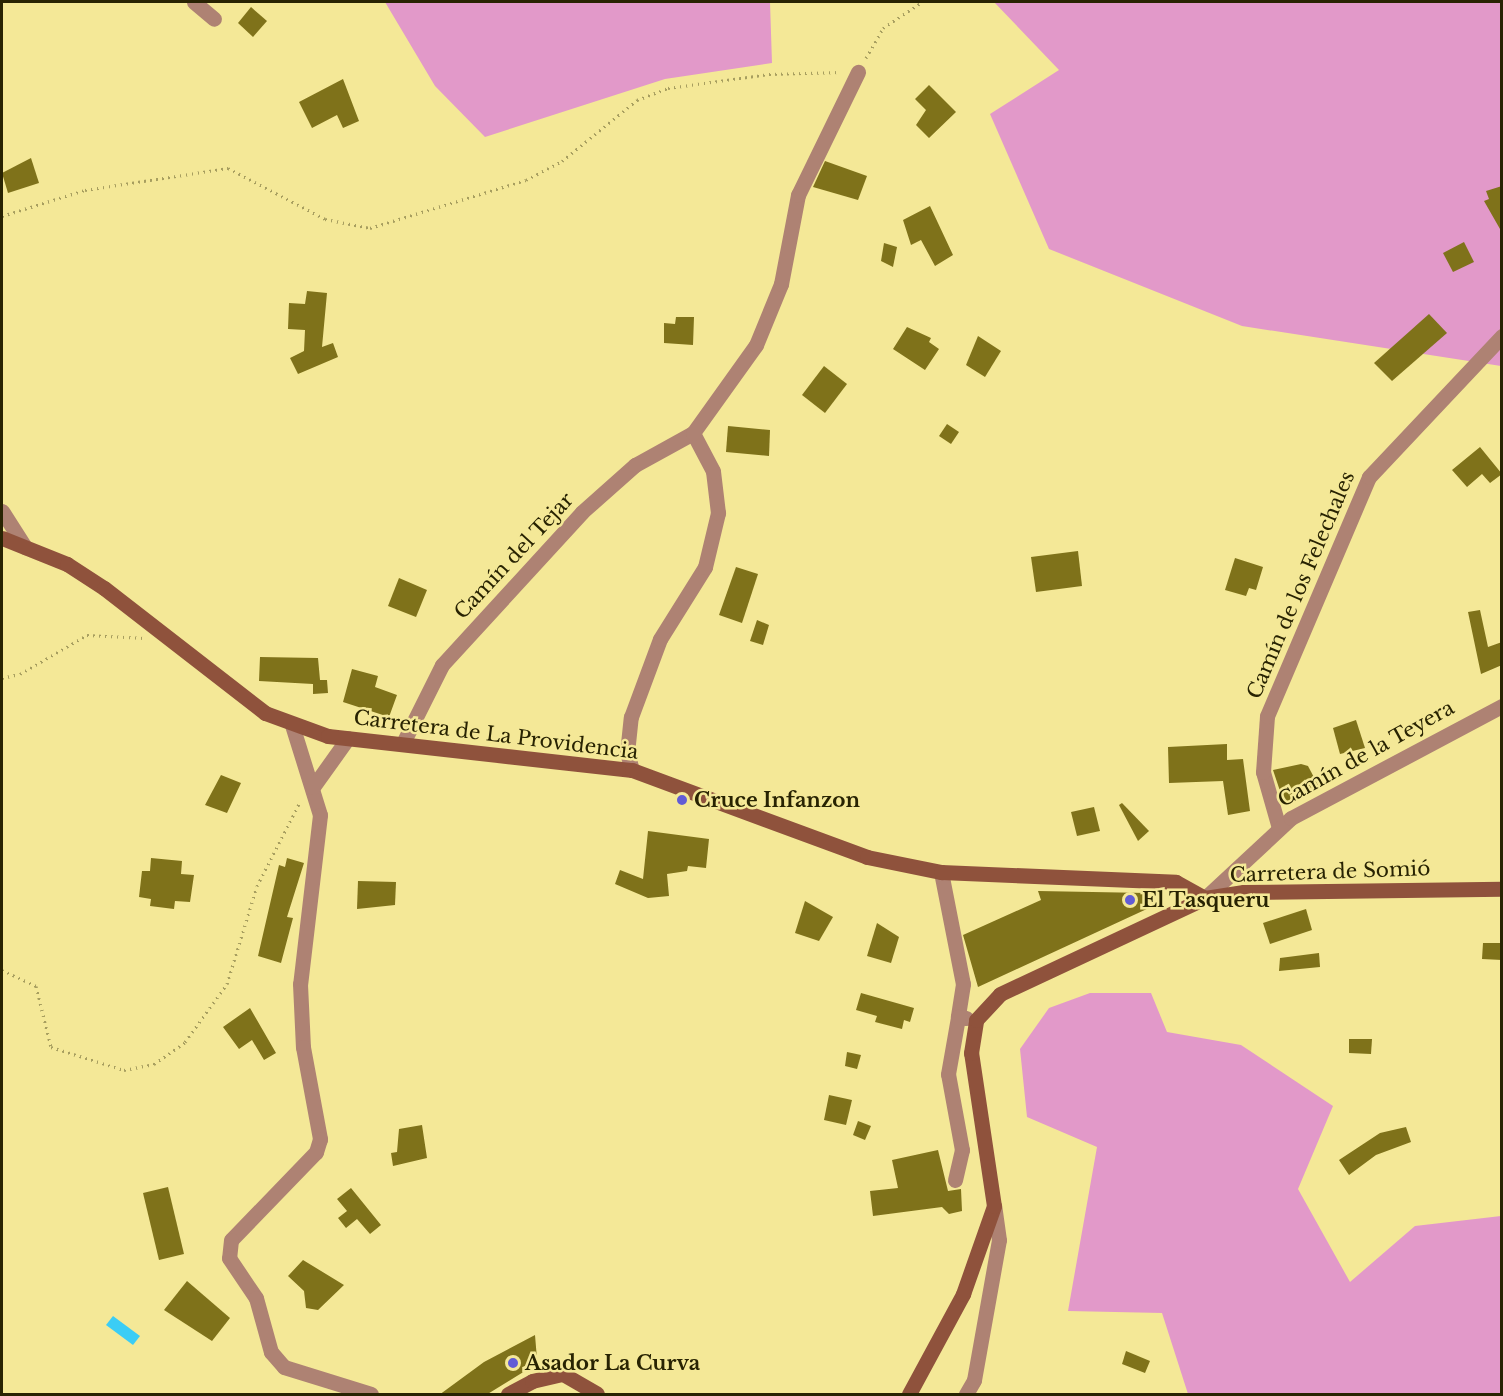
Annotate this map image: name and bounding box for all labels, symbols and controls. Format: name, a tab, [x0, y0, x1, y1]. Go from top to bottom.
street label: Camín de los Felechales	[1242, 468, 1360, 702]
street label: Camín del Tejar	[449, 488, 579, 624]
street label: Camín de la Teyera	[1273, 695, 1459, 813]
street label: Carretera de La Providencia	[352, 706, 640, 764]
place label: Cruce Infanzon	[694, 788, 860, 812]
marker: Cruce Infanzon	[675, 793, 689, 807]
street label: Carretera de Somió	[1229, 857, 1431, 887]
place label: El Tasqueru	[1142, 888, 1270, 912]
marker: El Tasqueru	[1123, 893, 1137, 907]
place label: Asador La Curva	[525, 1351, 701, 1375]
marker: Asador La Curva	[506, 1356, 520, 1370]

